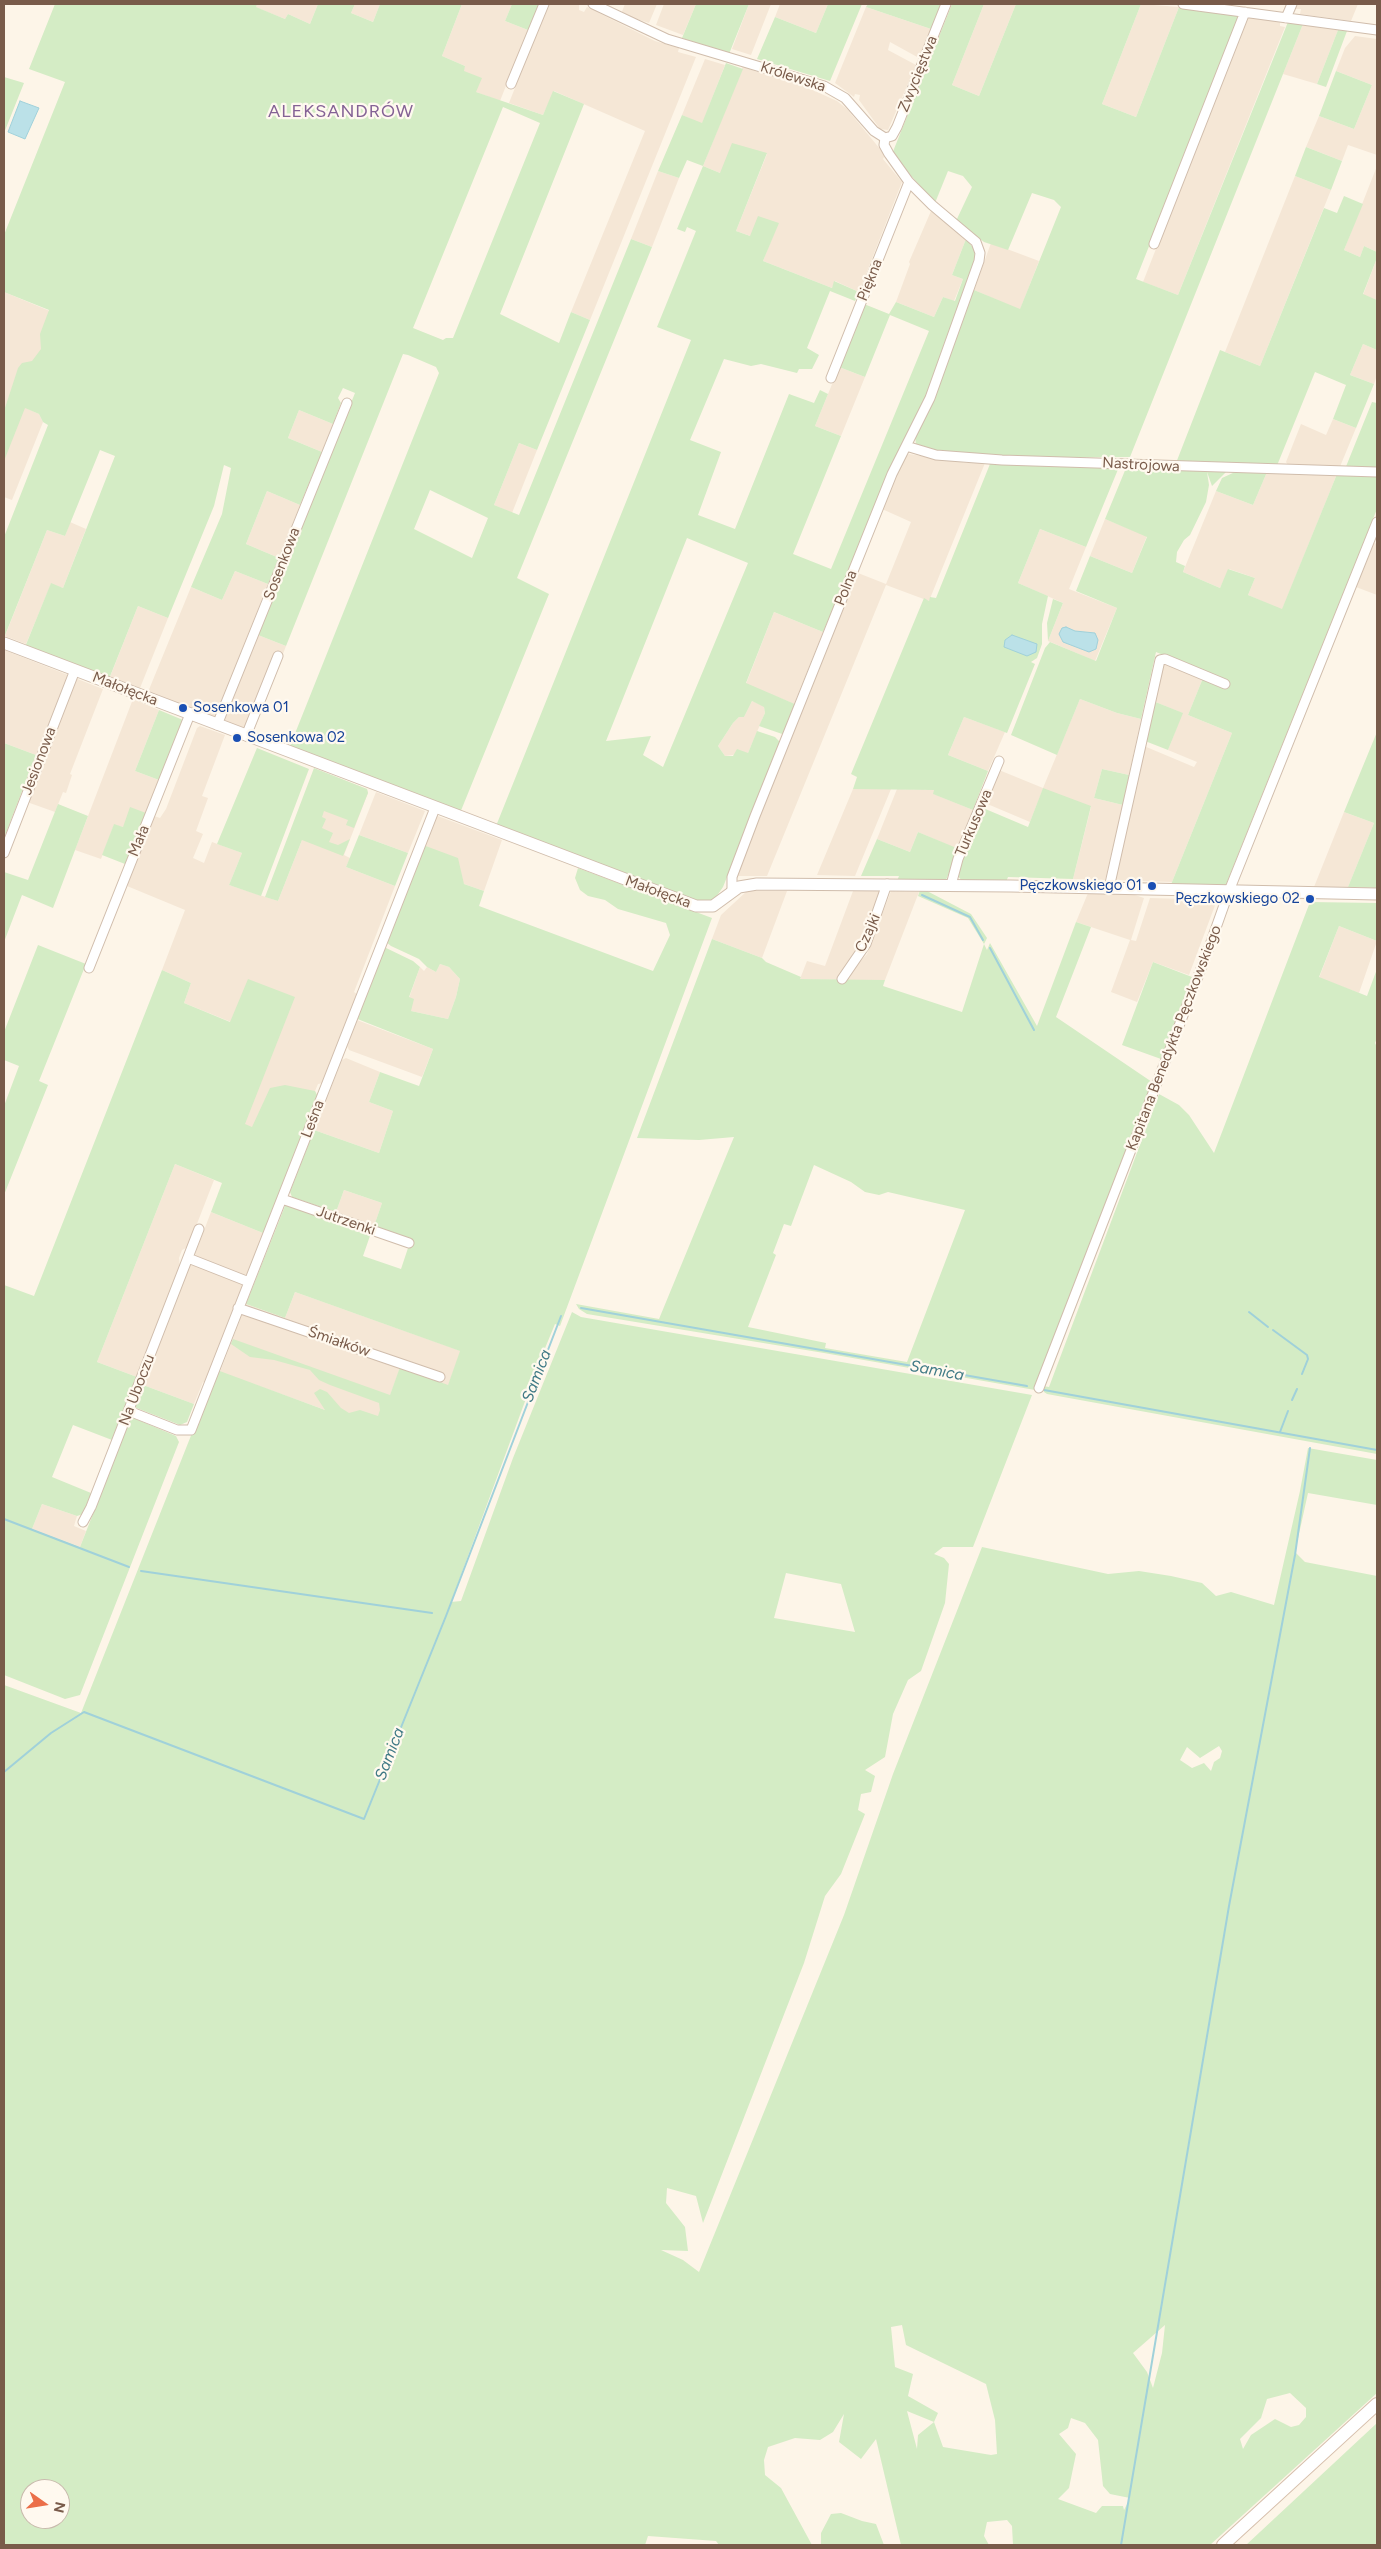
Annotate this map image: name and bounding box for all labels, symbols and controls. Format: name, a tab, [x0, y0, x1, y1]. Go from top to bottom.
street label: Zwycięstwa	[895, 33, 941, 115]
street label: Królewska	[758, 58, 828, 96]
district label: ALEKSANDRÓW	[267, 101, 415, 123]
street label: Piękna	[853, 256, 887, 304]
street label: Nastrojowa	[1102, 454, 1180, 476]
street label: Sosenkowa	[260, 525, 304, 603]
street label: Polna	[831, 568, 861, 608]
street label: Małołęcka	[90, 668, 160, 710]
place label: Sosenkowa 01	[193, 699, 289, 717]
marker: Sosenkowa 01	[177, 702, 189, 714]
street label: Jesionowa	[18, 725, 60, 797]
place label: Sosenkowa 02	[247, 729, 345, 747]
marker: Sosenkowa 02	[231, 732, 243, 744]
street label: Turkusowa	[952, 787, 996, 859]
street label: Mała	[125, 823, 153, 859]
street label: Małołęcka	[623, 872, 693, 912]
place label: Pęczkowskiego 01	[1019, 877, 1142, 895]
marker: Pęczkowskiego 01	[1146, 880, 1158, 892]
place label: Pęczkowskiego 02	[1175, 890, 1300, 908]
marker: Pęczkowskiego 02	[1304, 893, 1316, 905]
street label: Czajki	[852, 911, 884, 955]
street label: Kapitana Benedykta Pęczkowskiego	[1123, 923, 1225, 1153]
street label: Leśna	[298, 1098, 328, 1140]
street label: Jutrzenki	[314, 1202, 378, 1240]
street label: Śmiałków	[305, 1323, 373, 1361]
water label: Samica	[518, 1347, 556, 1405]
street label: Na Uboczu	[115, 1352, 159, 1428]
water label: Samica	[908, 1357, 966, 1385]
water label: Samica	[371, 1725, 409, 1783]
north arrow	[20, 2479, 70, 2529]
text: N	[50, 2500, 69, 2514]

